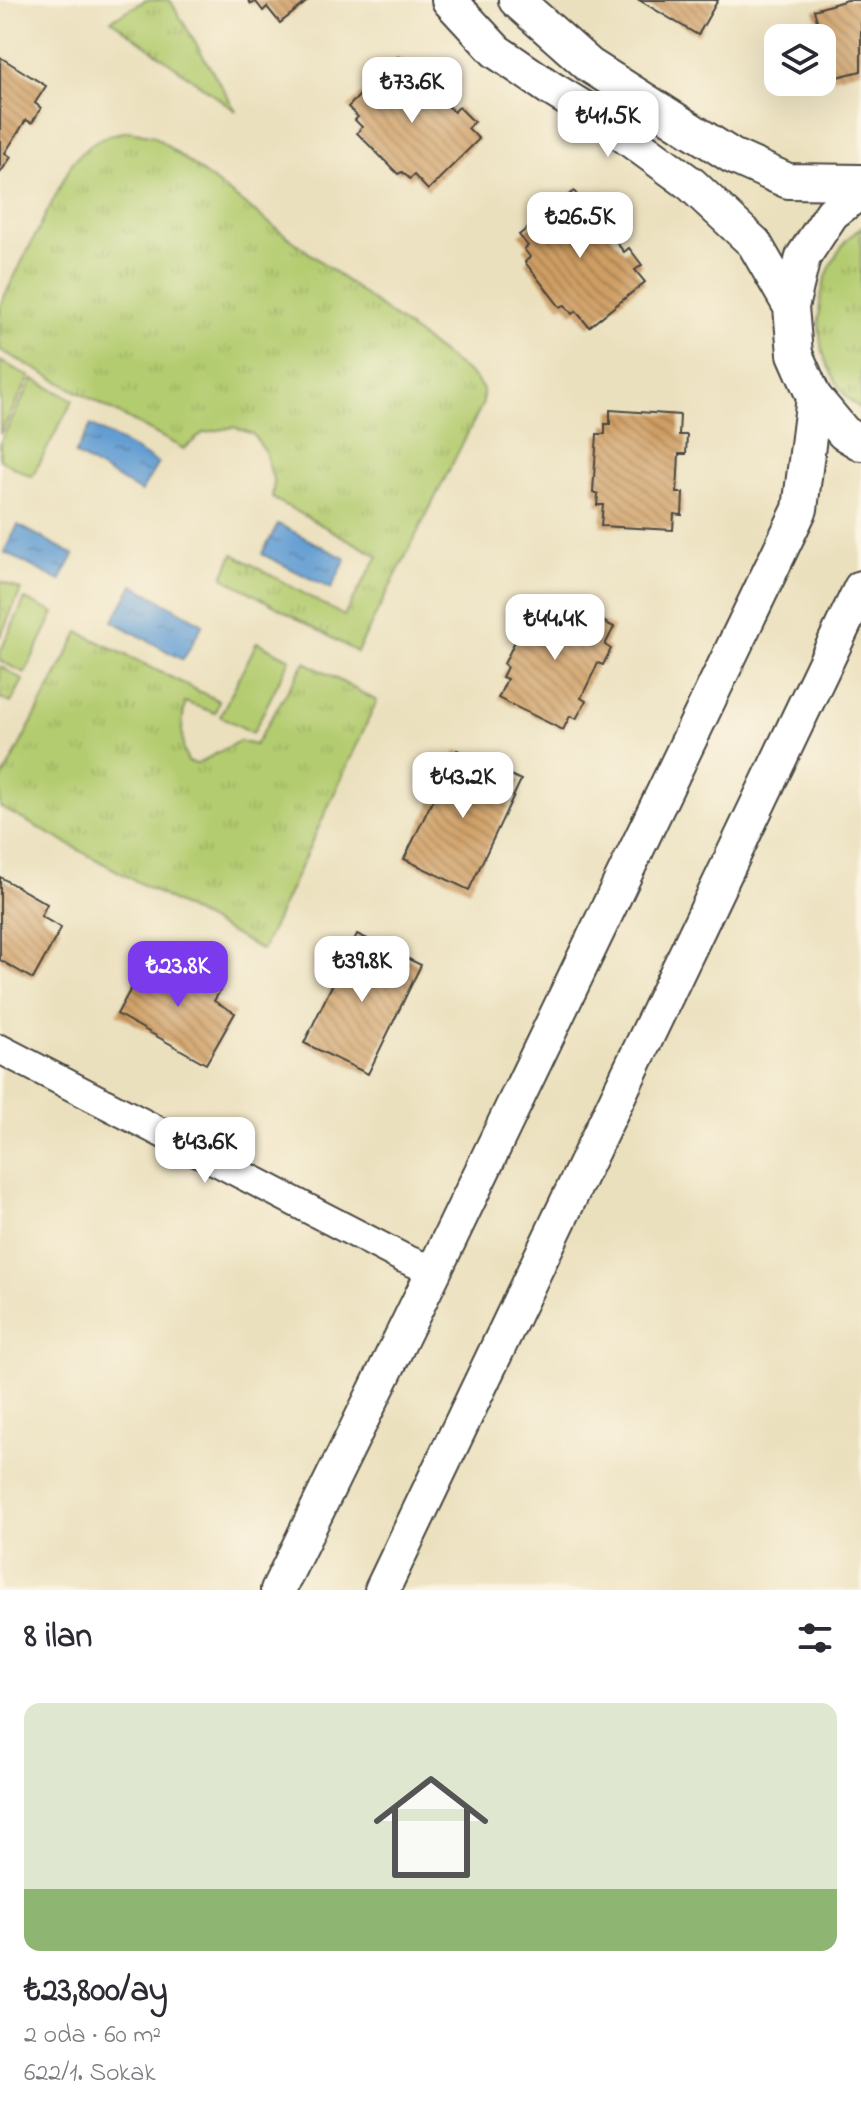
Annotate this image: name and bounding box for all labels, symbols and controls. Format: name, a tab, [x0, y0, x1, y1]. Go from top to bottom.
map controls	[764, 24, 836, 96]
button: layers	[764, 24, 836, 96]
pin: ₺73.6K	[347, 57, 477, 125]
text: ₺73.6K	[380, 64, 444, 102]
pin: ₺41.5K	[543, 91, 673, 159]
text: ₺41.5K	[576, 98, 640, 136]
pin: ₺26.5K	[515, 192, 645, 260]
text: ₺26.5K	[545, 199, 615, 237]
pin: ₺44.4K	[490, 594, 620, 662]
text: ₺44.4K	[524, 601, 587, 639]
pin: ₺43.2K	[398, 752, 528, 820]
text: ₺43.2K	[430, 759, 496, 797]
pin: ₺39.8K	[297, 936, 427, 1004]
pin: ₺23.8K	[113, 941, 243, 1009]
text: ₺39.8K	[332, 943, 392, 981]
text: ₺23.8K	[146, 948, 210, 986]
pin: ₺43.6K	[140, 1117, 270, 1185]
text: ₺43.6K	[173, 1124, 237, 1162]
text: 8 ilan	[24, 1613, 92, 1663]
icon: filters	[793, 1616, 837, 1660]
icon: home	[359, 1755, 503, 1899]
text: ₺23,800/ay	[24, 1967, 168, 2017]
text: 2 oda · 60 m²	[24, 2017, 161, 2055]
text: 622/1. Sokak	[24, 2055, 156, 2093]

